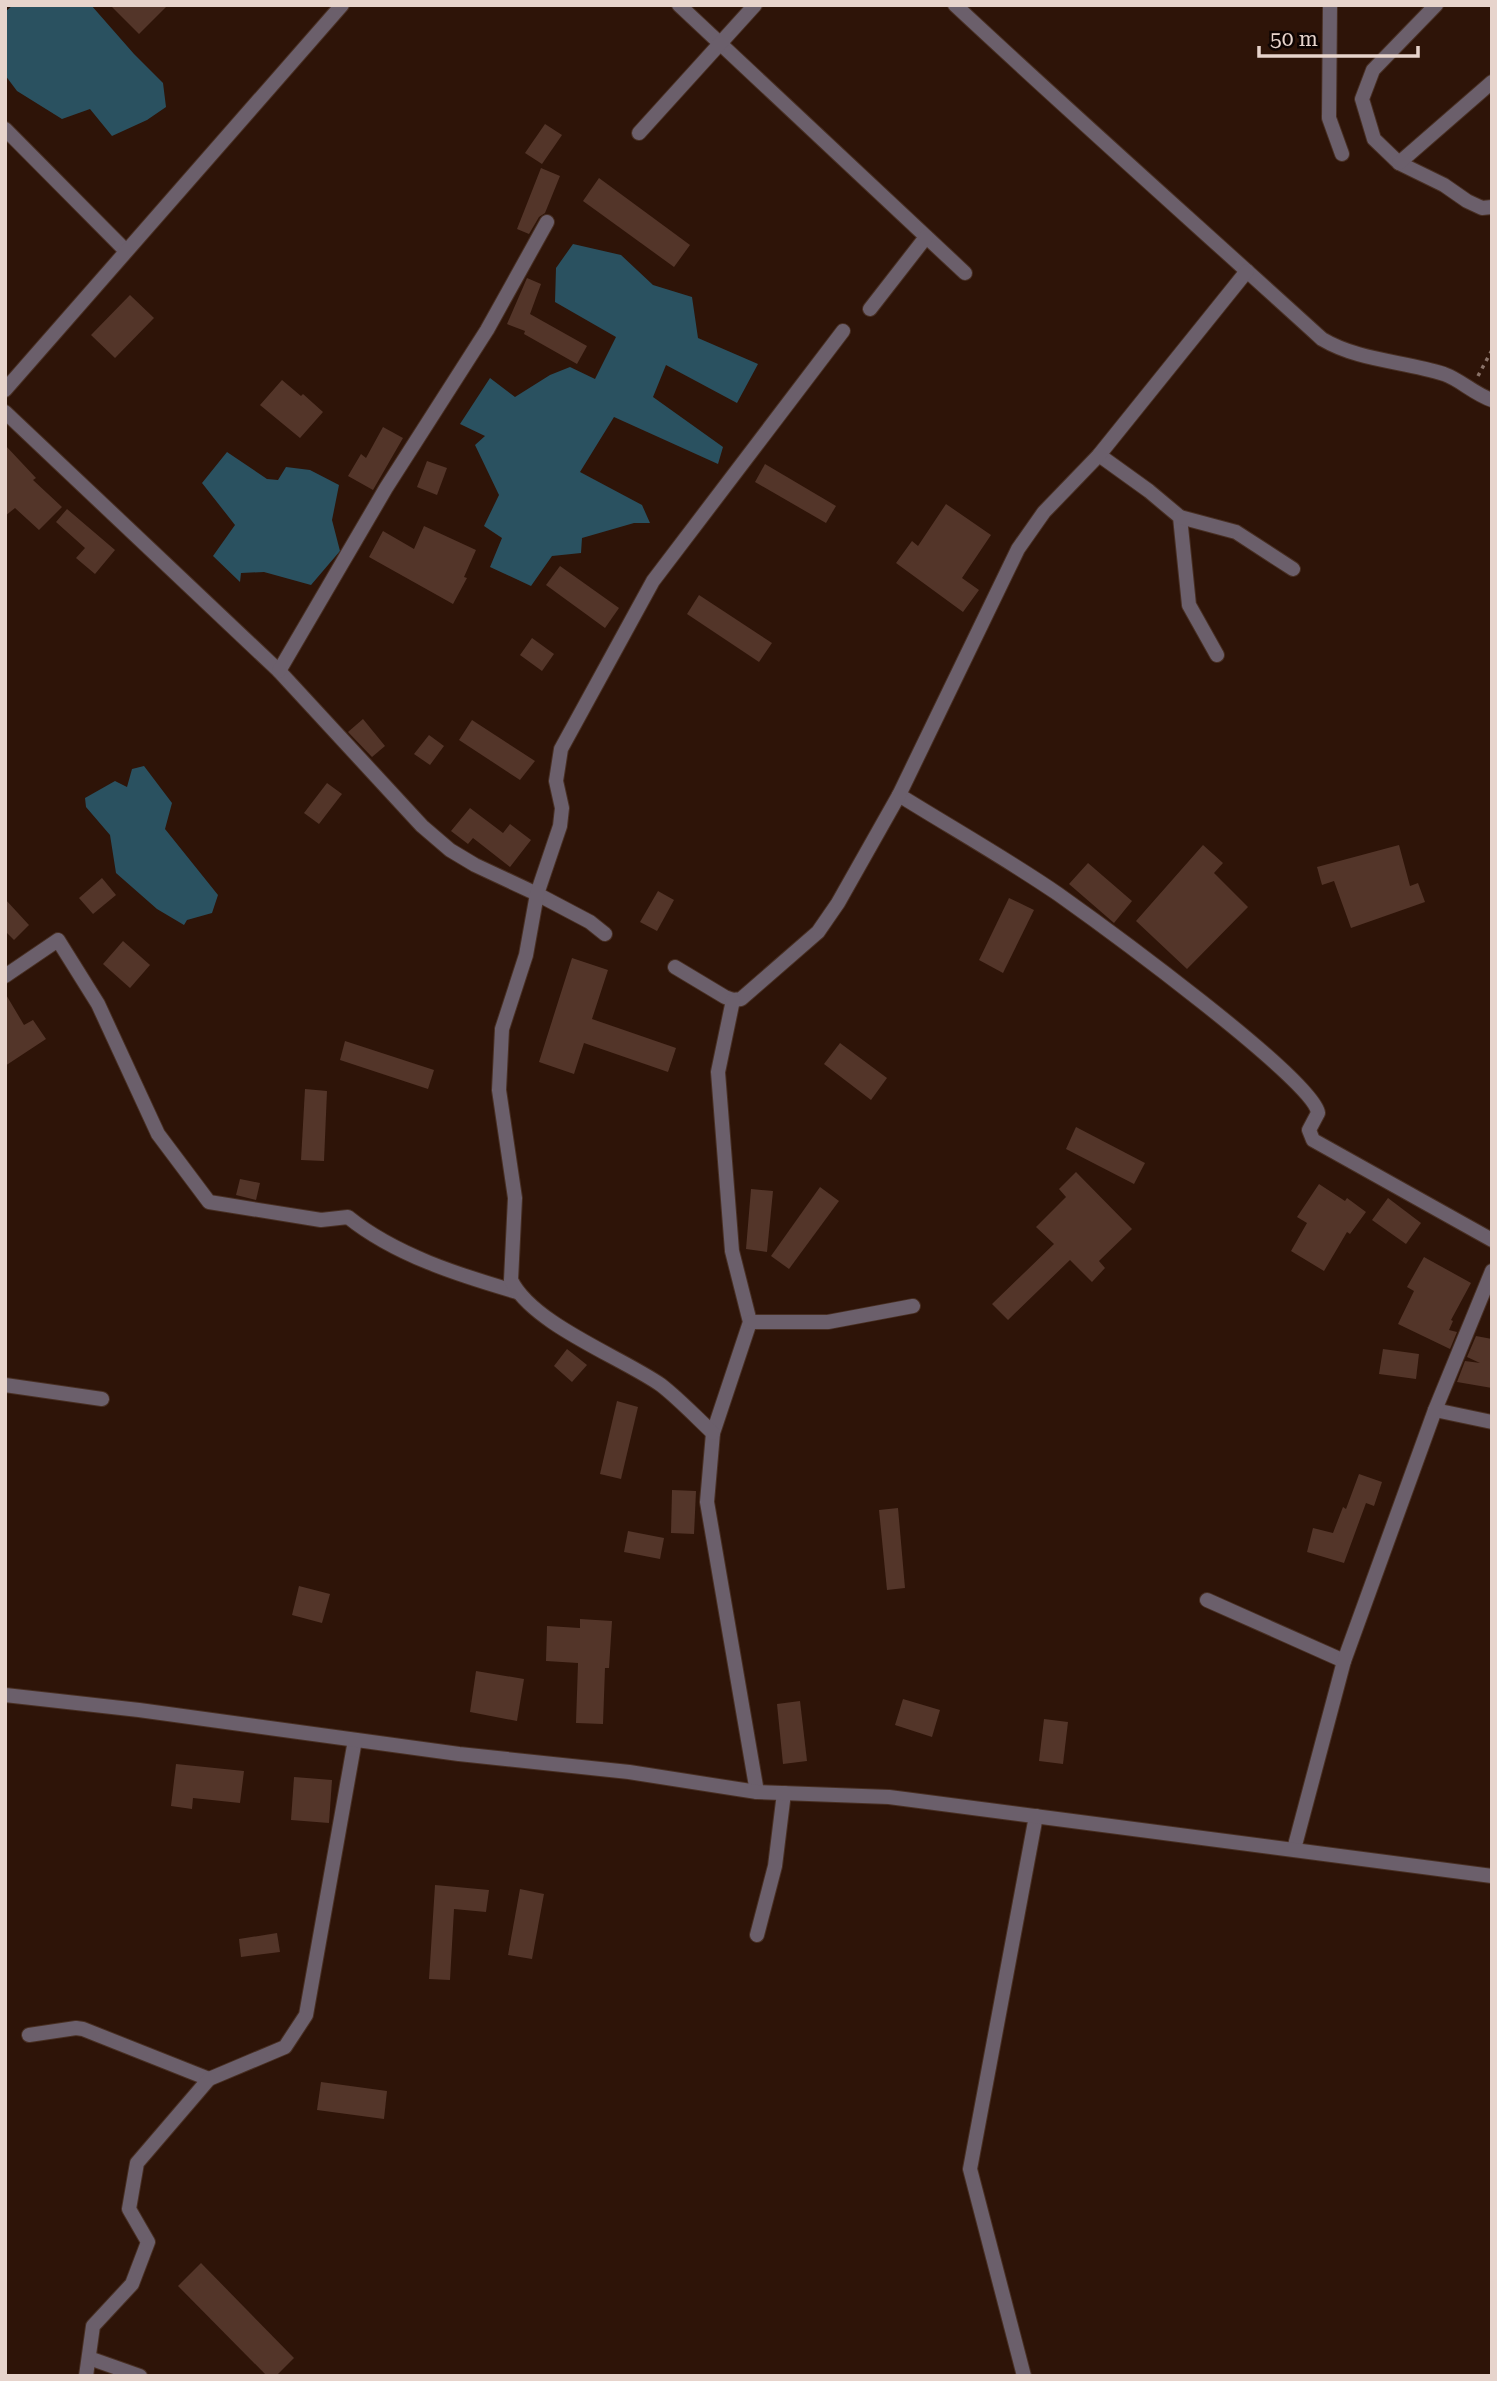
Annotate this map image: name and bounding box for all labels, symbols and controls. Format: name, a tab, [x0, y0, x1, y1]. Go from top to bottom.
scale bar	[1259, 14, 1418, 58]
text: 50 m	[1270, 27, 1318, 51]

